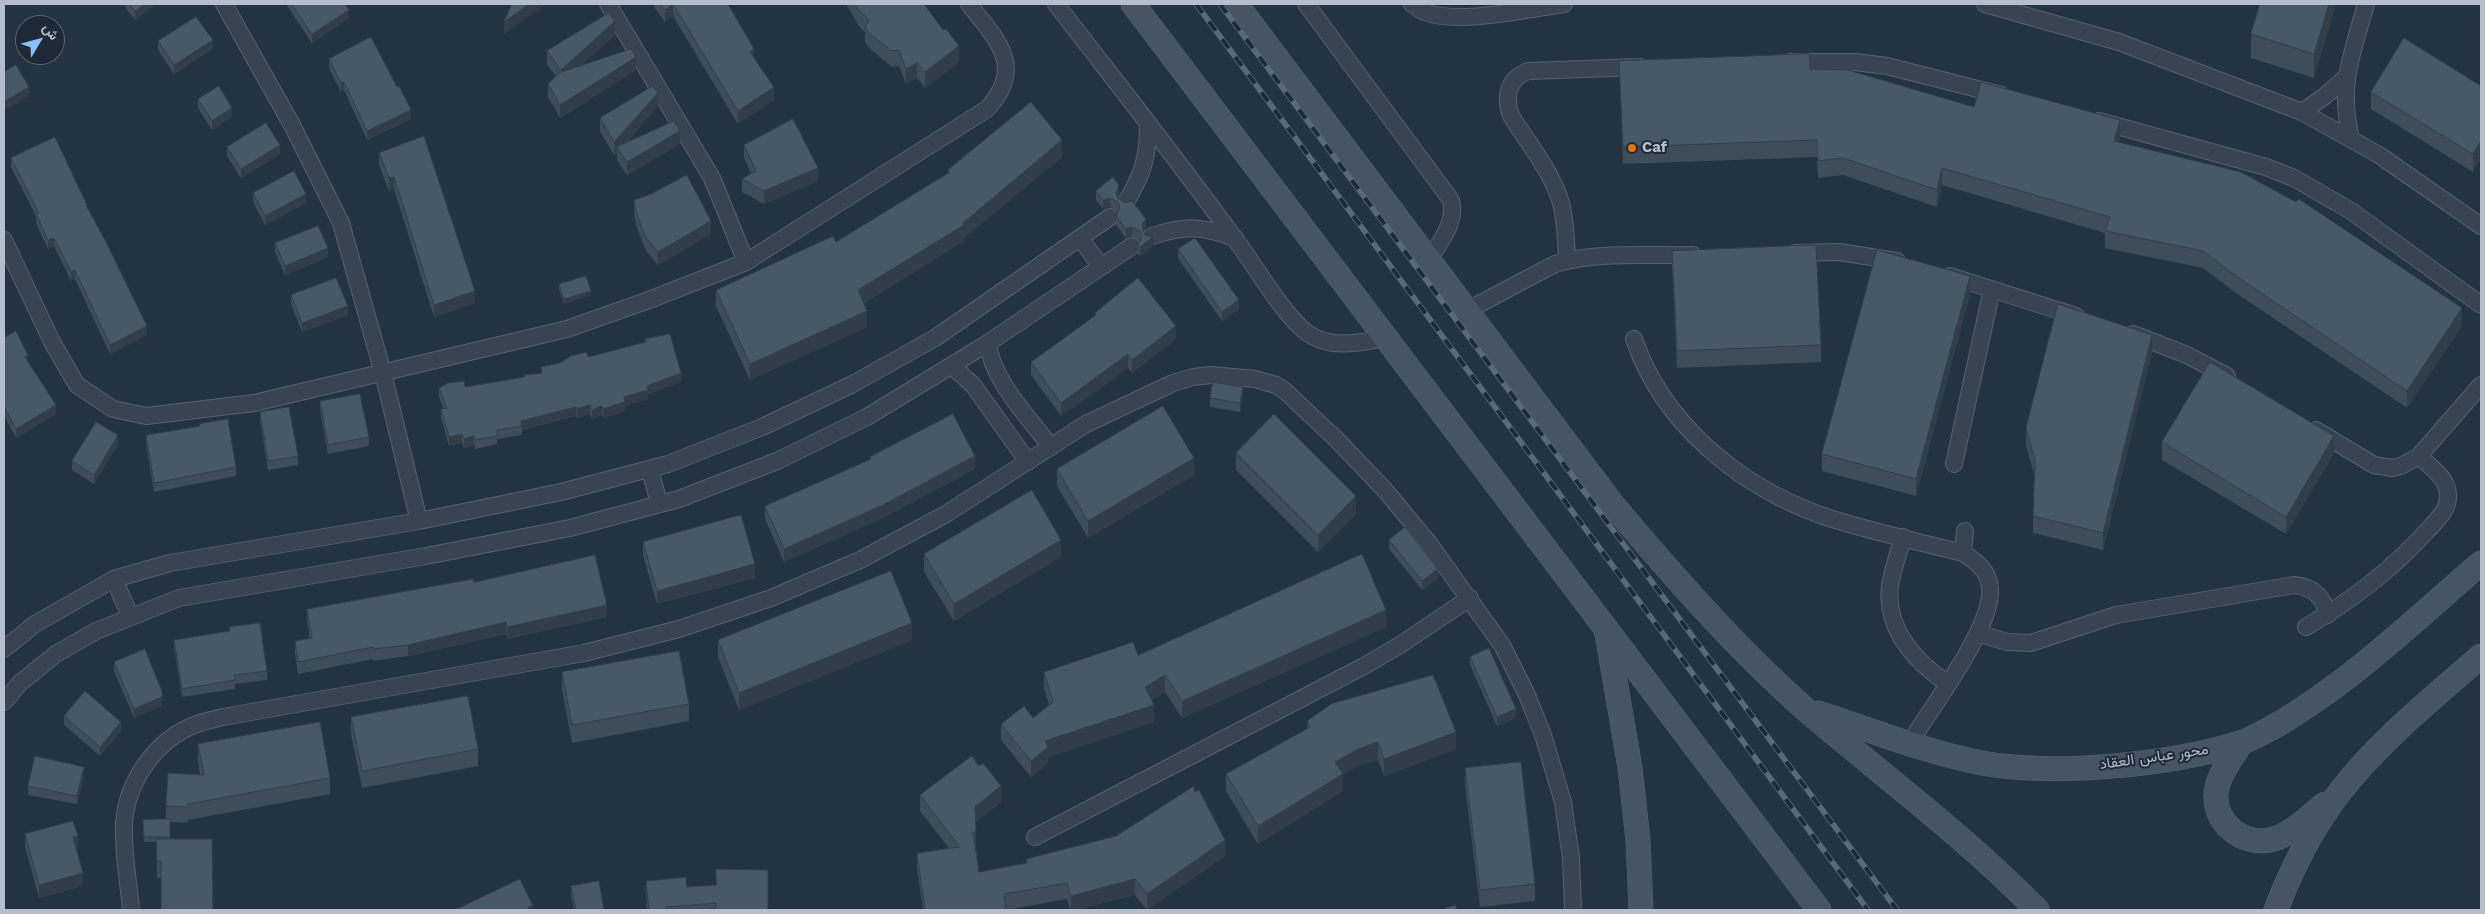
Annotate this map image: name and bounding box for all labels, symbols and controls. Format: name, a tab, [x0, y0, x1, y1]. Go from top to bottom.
north arrow	[15, 15, 65, 65]
text: ش	[40, 20, 63, 43]
place label: Caf	[1642, 139, 1667, 157]
marker: Caf	[1626, 142, 1638, 154]
street label: محور عباس العقاد	[2098, 740, 2210, 774]

